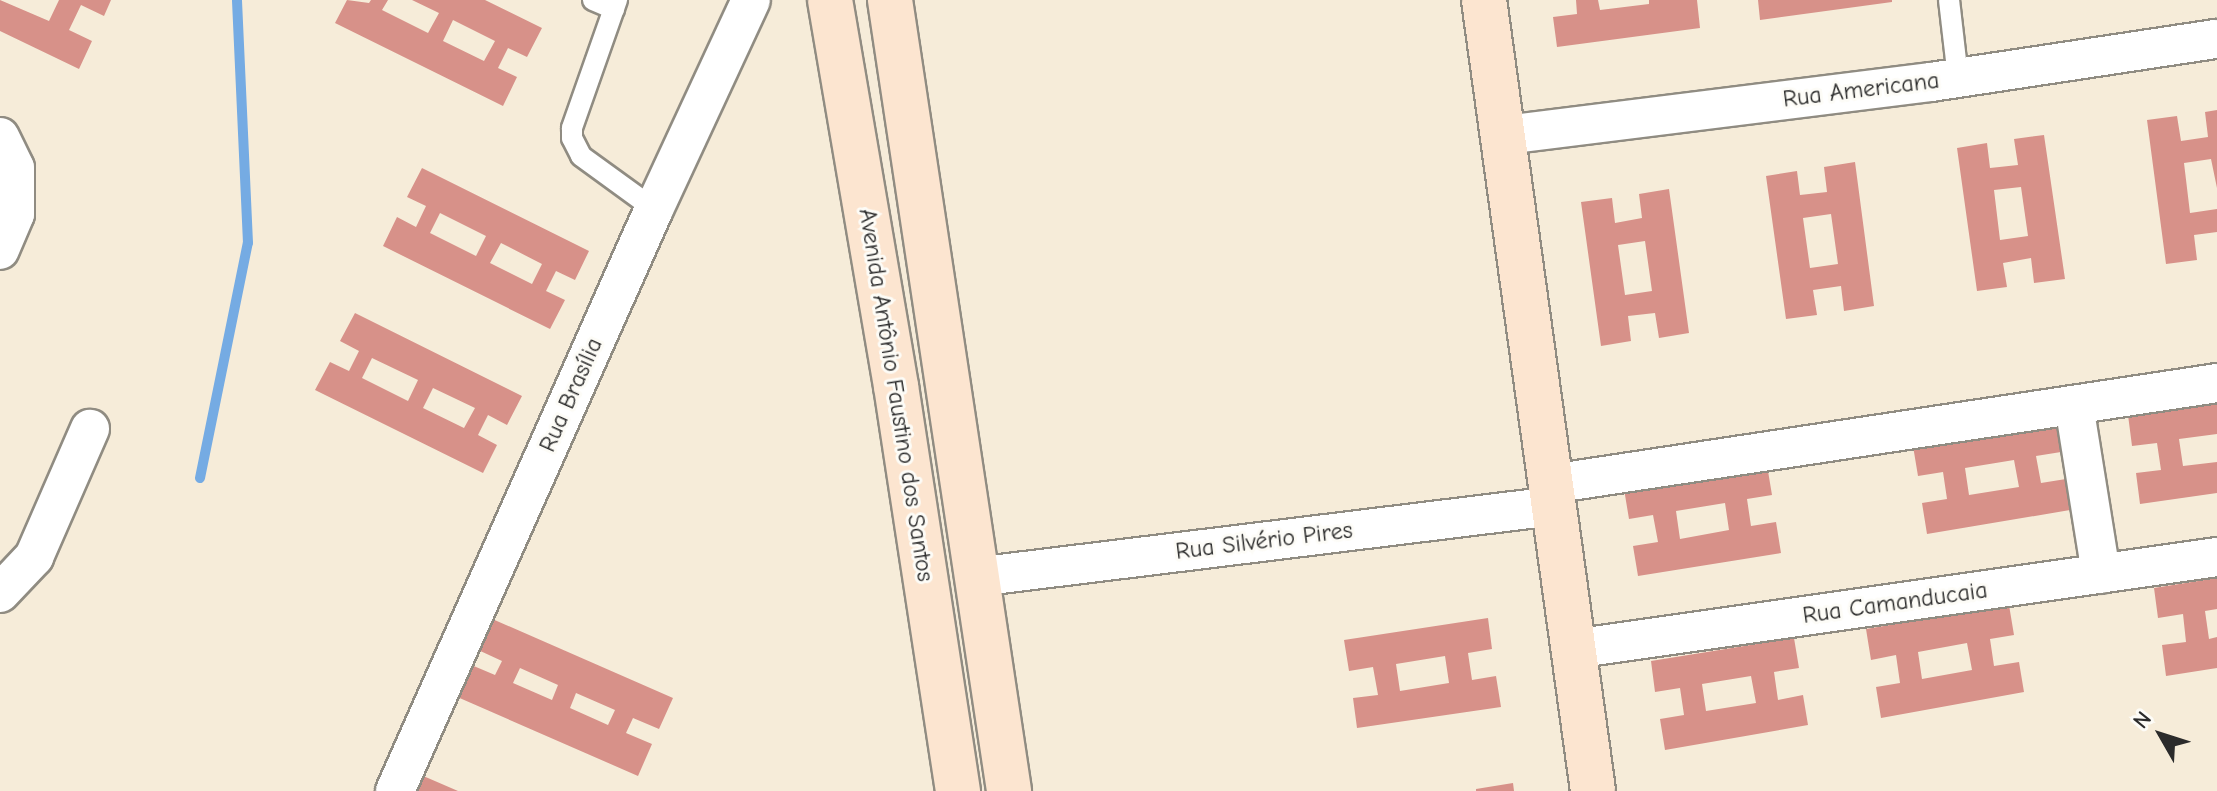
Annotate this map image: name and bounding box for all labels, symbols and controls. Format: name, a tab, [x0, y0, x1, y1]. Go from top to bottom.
street label: Rua Americana	[1781, 66, 1941, 114]
street label: Avenida Antônio Faustino dos Santos	[852, 207, 940, 583]
street label: Rua Brasília	[533, 333, 609, 457]
street label: Rua Silvério Pires	[1174, 516, 1354, 566]
street label: Rua Camanducaia	[1801, 576, 1989, 630]
north arrow	[2121, 695, 2201, 775]
text: N	[2128, 706, 2157, 734]

